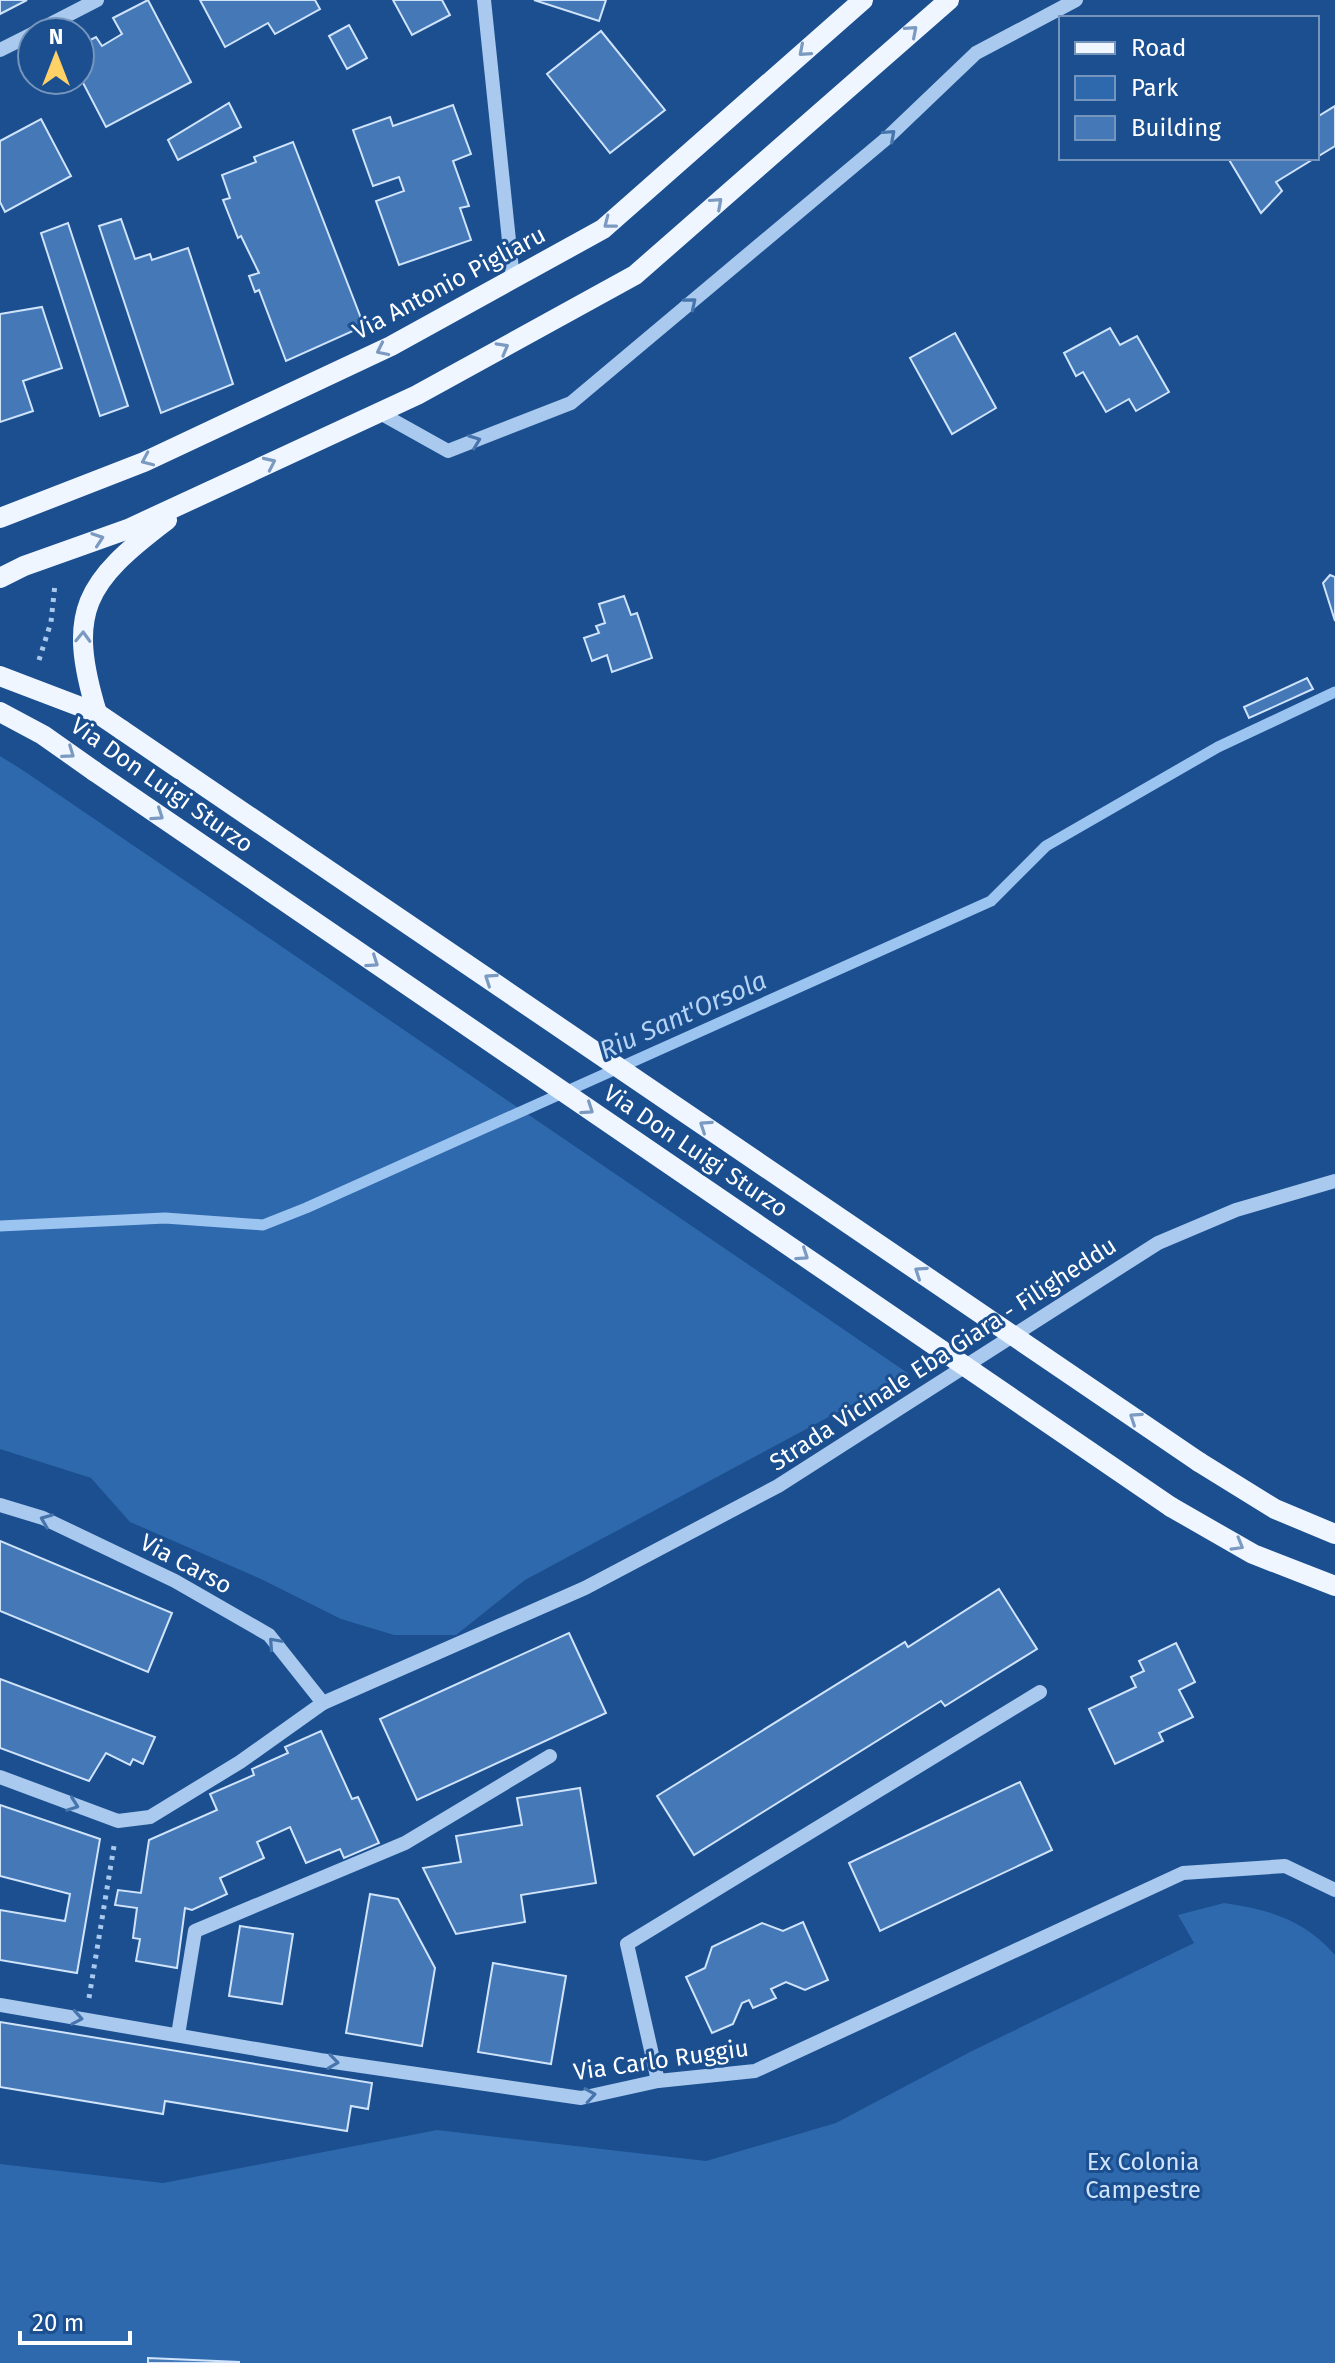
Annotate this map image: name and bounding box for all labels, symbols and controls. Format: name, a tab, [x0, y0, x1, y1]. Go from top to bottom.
north arrow	[16, 16, 96, 96]
legend	[1059, 16, 1319, 160]
text: N	[49, 23, 63, 50]
one-way arrow	[903, 27, 918, 41]
text: Road	[1131, 34, 1186, 62]
one-way arrow	[799, 41, 813, 56]
text: Park	[1131, 74, 1179, 102]
text: Building	[1131, 114, 1221, 142]
one-way arrow	[880, 130, 895, 144]
one-way arrow	[708, 199, 723, 213]
one-way arrow	[604, 213, 618, 228]
street label: Via Antonio Pigliaru	[348, 220, 550, 346]
one-way arrow	[682, 298, 696, 313]
one-way arrow	[376, 340, 391, 356]
one-way arrow	[494, 342, 509, 358]
one-way arrow	[467, 434, 481, 450]
one-way arrow	[141, 451, 155, 467]
one-way arrow	[262, 457, 276, 473]
one-way arrow	[91, 533, 105, 549]
one-way arrow	[75, 630, 92, 643]
street label: Via Don Luigi Sturzo	[65, 711, 259, 859]
one-way arrow	[60, 743, 74, 758]
one-way arrow	[150, 805, 164, 820]
one-way arrow	[365, 952, 379, 967]
water label: Riu Sant'Orsola	[595, 965, 771, 1066]
one-way arrow	[484, 974, 498, 989]
street label: Via Don Luigi Sturzo	[598, 1079, 794, 1223]
one-way arrow	[579, 1099, 593, 1114]
one-way arrow	[699, 1120, 713, 1135]
street label: Strada Vicinale Eba Giara - Filigheddu	[764, 1231, 1122, 1477]
one-way arrow	[794, 1245, 808, 1260]
one-way arrow	[914, 1267, 928, 1282]
one-way arrow	[1129, 1413, 1143, 1428]
one-way arrow	[40, 1513, 54, 1530]
street label: Via Carso	[135, 1528, 237, 1600]
one-way arrow	[1230, 1535, 1244, 1551]
one-way arrow	[269, 1637, 284, 1652]
one-way arrow	[65, 1795, 79, 1811]
one-way arrow	[70, 2008, 84, 2025]
street label: Via Carlo Ruggiu	[572, 2034, 750, 2086]
one-way arrow	[326, 2053, 340, 2070]
one-way arrow	[584, 2087, 597, 2104]
park label: Ex Colonia Campestre	[1085, 2148, 1201, 2204]
scale bar	[20, 2295, 130, 2345]
text: 20 m	[32, 2309, 84, 2337]

